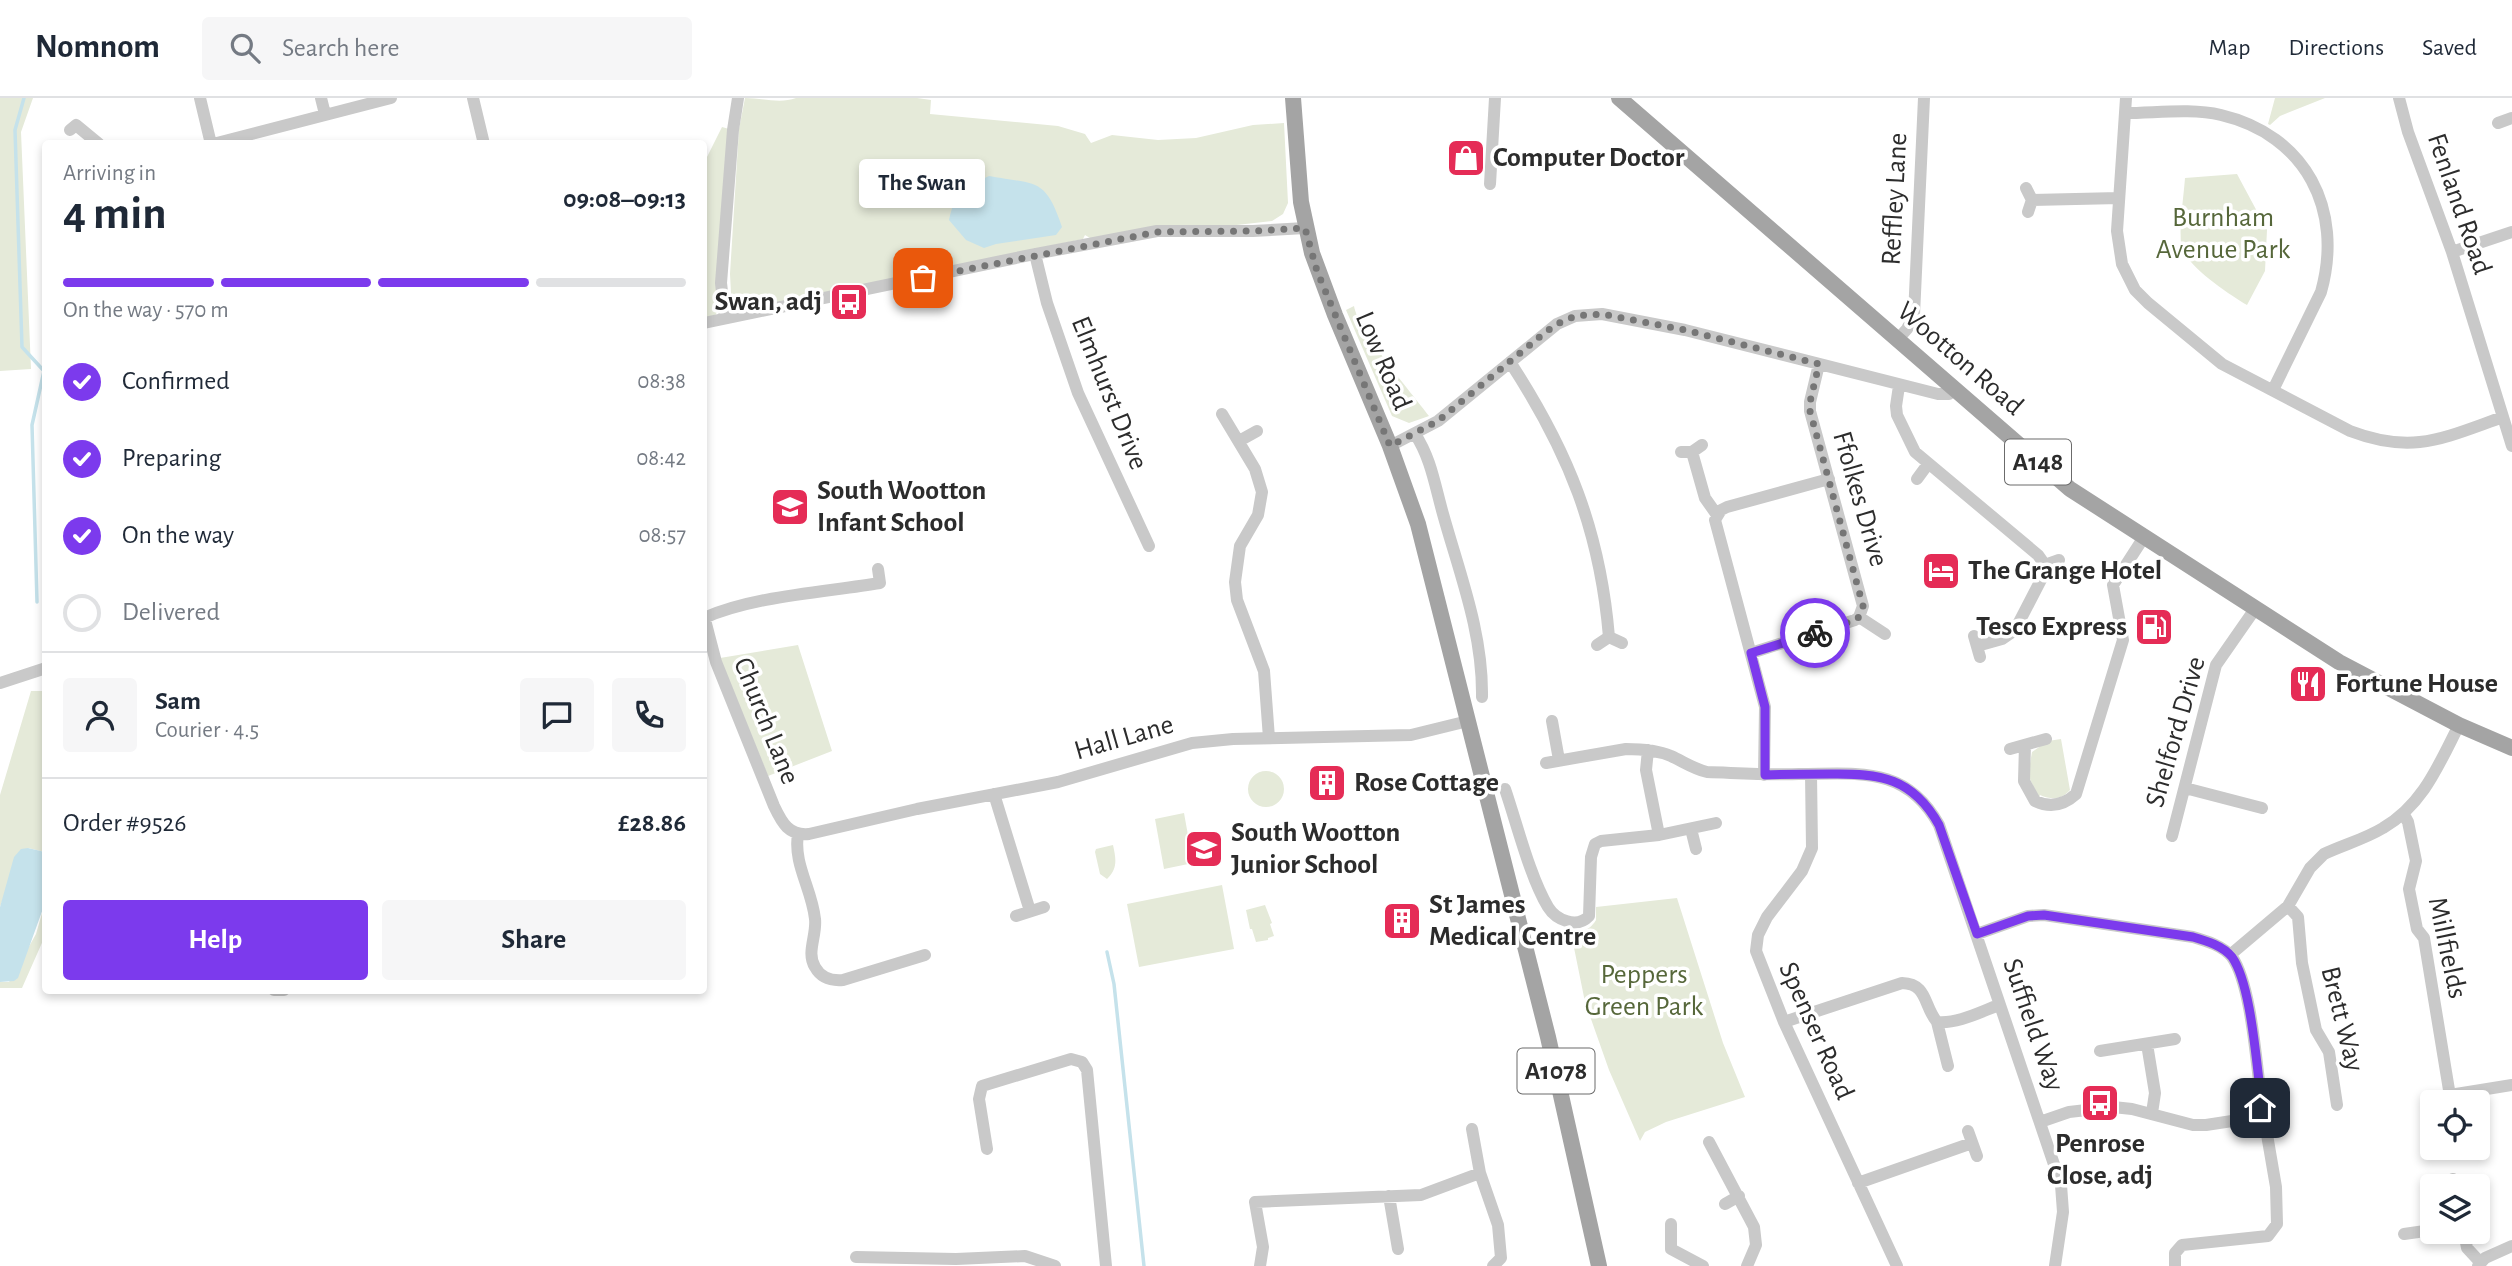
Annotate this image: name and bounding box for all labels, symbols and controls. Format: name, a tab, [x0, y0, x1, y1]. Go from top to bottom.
search box	[202, 17, 692, 80]
icon: search	[226, 29, 264, 67]
text: Nomnom	[35, 31, 160, 64]
text: Search here	[282, 35, 400, 61]
text: Map	[2208, 36, 2250, 60]
text: Directions	[2288, 36, 2384, 60]
text: Saved	[2422, 36, 2477, 60]
street label: Fenland Road	[2422, 130, 2496, 278]
street label: Reffley Lane	[1878, 132, 1912, 266]
shop icon: Computer Doctor	[1445, 137, 1487, 179]
place label: Computer Doctor	[1493, 144, 1685, 172]
callout: The Swan	[860, 159, 986, 208]
text: Arriving in	[63, 162, 156, 185]
text: The Swan	[878, 172, 966, 195]
text: 09:08–09:13	[563, 186, 686, 212]
text: 4 min	[63, 191, 167, 237]
park label: Burnham Avenue Park	[2156, 204, 2291, 264]
pin	[893, 248, 953, 308]
icon: bag	[904, 259, 942, 297]
bus stop icon: Swan, adj	[828, 281, 870, 323]
place label: Swan, adj	[715, 288, 822, 316]
street label: Wootton Road	[1892, 297, 2028, 421]
text: On the way · 570 m	[63, 299, 229, 322]
street label: Low Road	[1350, 308, 1416, 414]
street label: Elmhurst Drive	[1066, 312, 1152, 474]
icon: check	[63, 363, 101, 401]
text: Confirmed	[122, 368, 230, 394]
text: 08:38	[637, 370, 686, 393]
street label: Ffolkes Drive	[1827, 428, 1893, 570]
icon: check	[63, 440, 101, 478]
road number: A148	[2005, 440, 2071, 484]
text: Preparing	[122, 445, 221, 471]
text: 08:42	[636, 447, 686, 470]
place label: South Wootton Infant School	[817, 477, 986, 537]
school or university icon: South Wootton Infant School	[769, 486, 811, 528]
icon: check	[63, 517, 101, 555]
text: On the way	[122, 522, 234, 548]
text: 08:57	[638, 524, 686, 547]
hotel icon: The Grange Hotel	[1920, 550, 1962, 592]
place label: The Grange Hotel	[1968, 557, 2162, 585]
courier	[1780, 598, 1850, 668]
text: Delivered	[122, 599, 220, 625]
fuel station icon: Tesco Express	[2133, 606, 2175, 648]
place label: Tesco Express	[1976, 613, 2127, 641]
icon: bike	[1796, 614, 1834, 652]
street label: Church Lane	[728, 654, 804, 788]
street label: Shelford Drive	[2141, 654, 2211, 810]
restaurant icon: Fortune House	[2287, 663, 2329, 705]
place label: Fortune House	[2335, 670, 2498, 698]
button: person	[63, 678, 137, 752]
button: chat	[520, 678, 594, 752]
button: phone	[612, 678, 686, 752]
text: Sam	[155, 688, 201, 714]
street label: Hall Lane	[1071, 711, 1177, 765]
text: Courier · 4.5	[155, 719, 259, 742]
building icon: Rose Cottage	[1306, 762, 1348, 804]
place label: Rose Cottage	[1354, 769, 1499, 797]
text: Order #9526	[63, 810, 187, 836]
text: £28.86	[618, 810, 686, 836]
place label: South Wootton Junior School	[1231, 819, 1400, 879]
school or university icon: South Wootton Junior School	[1183, 828, 1225, 870]
place label: St James Medical Centre	[1429, 891, 1596, 951]
street label: Millfields	[2423, 895, 2471, 1001]
button: Help	[63, 900, 368, 980]
button: Share	[382, 900, 686, 980]
building icon: St James Medical Centre	[1381, 900, 1423, 942]
street label: Suffield Way	[1997, 955, 2069, 1095]
street label: Spenser Road	[1773, 958, 1859, 1104]
park label: Peppers Green Park	[1585, 961, 1703, 1021]
street label: Brett Way	[2315, 964, 2369, 1074]
road number: A1078	[1518, 1048, 1594, 1094]
pin	[2230, 1078, 2290, 1138]
bus stop icon: Penrose Close, adj	[2079, 1082, 2121, 1124]
icon: home	[2241, 1089, 2279, 1127]
map controls	[2420, 1090, 2490, 1244]
button: locate	[2420, 1090, 2490, 1160]
place label: Penrose Close, adj	[2047, 1130, 2153, 1190]
button: layers	[2420, 1174, 2490, 1244]

